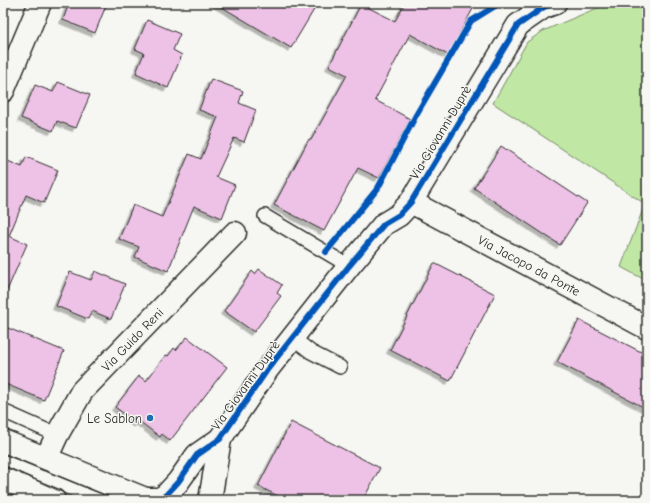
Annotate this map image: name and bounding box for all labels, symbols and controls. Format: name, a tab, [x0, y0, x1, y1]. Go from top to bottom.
street label: Via Giovanni Duprè	[407, 82, 475, 182]
street label: Via Jacopo da Ponte	[475, 232, 583, 299]
street label: Via Guido Reni	[98, 305, 166, 374]
street label: Via Giovanni Duprè	[208, 337, 283, 433]
place label: Le Sablon	[87, 411, 142, 426]
marker: Le Sablon	[145, 413, 155, 423]

